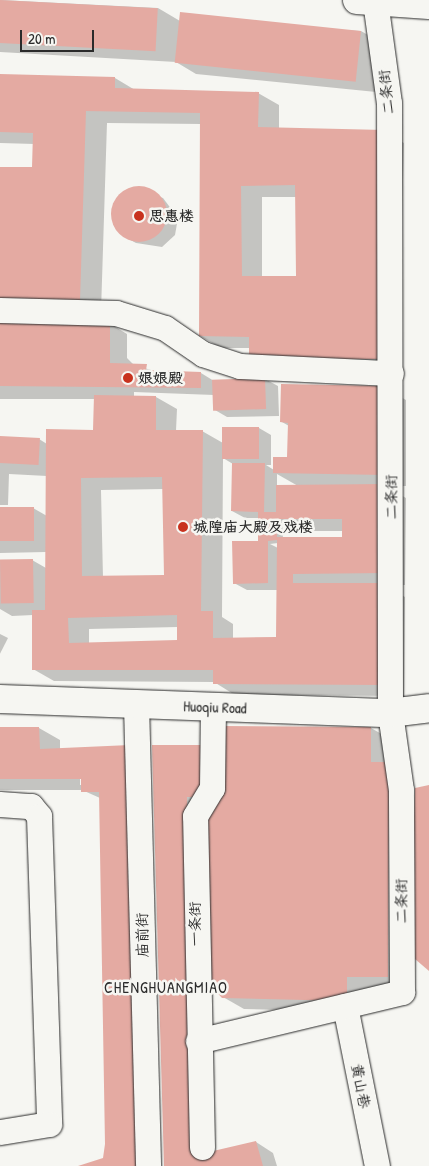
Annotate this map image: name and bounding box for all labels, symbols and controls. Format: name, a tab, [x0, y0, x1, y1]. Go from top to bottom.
scale bar	[22, 20, 96, 52]
text: 20 m	[28, 28, 55, 49]
street label: 二条街	[375, 69, 397, 115]
place label: 思惠楼	[149, 207, 194, 225]
marker: 思惠楼	[133, 210, 145, 222]
place label: 娘娘殿	[138, 369, 183, 387]
marker: 娘娘殿	[122, 372, 134, 384]
street label: 二条街	[382, 475, 400, 519]
place label: 城隍庙大殿及戏楼	[193, 518, 313, 536]
marker: 城隍庙大殿及戏楼	[177, 521, 189, 533]
street label: Huoqiu Road	[183, 697, 247, 717]
street label: 二条街	[392, 879, 410, 923]
street label: 一条街	[186, 902, 204, 946]
street label: 庙前街	[133, 912, 151, 958]
district label: CHENGHUANGMIAO	[102, 977, 230, 997]
street label: 黄山巷	[348, 1062, 374, 1110]

